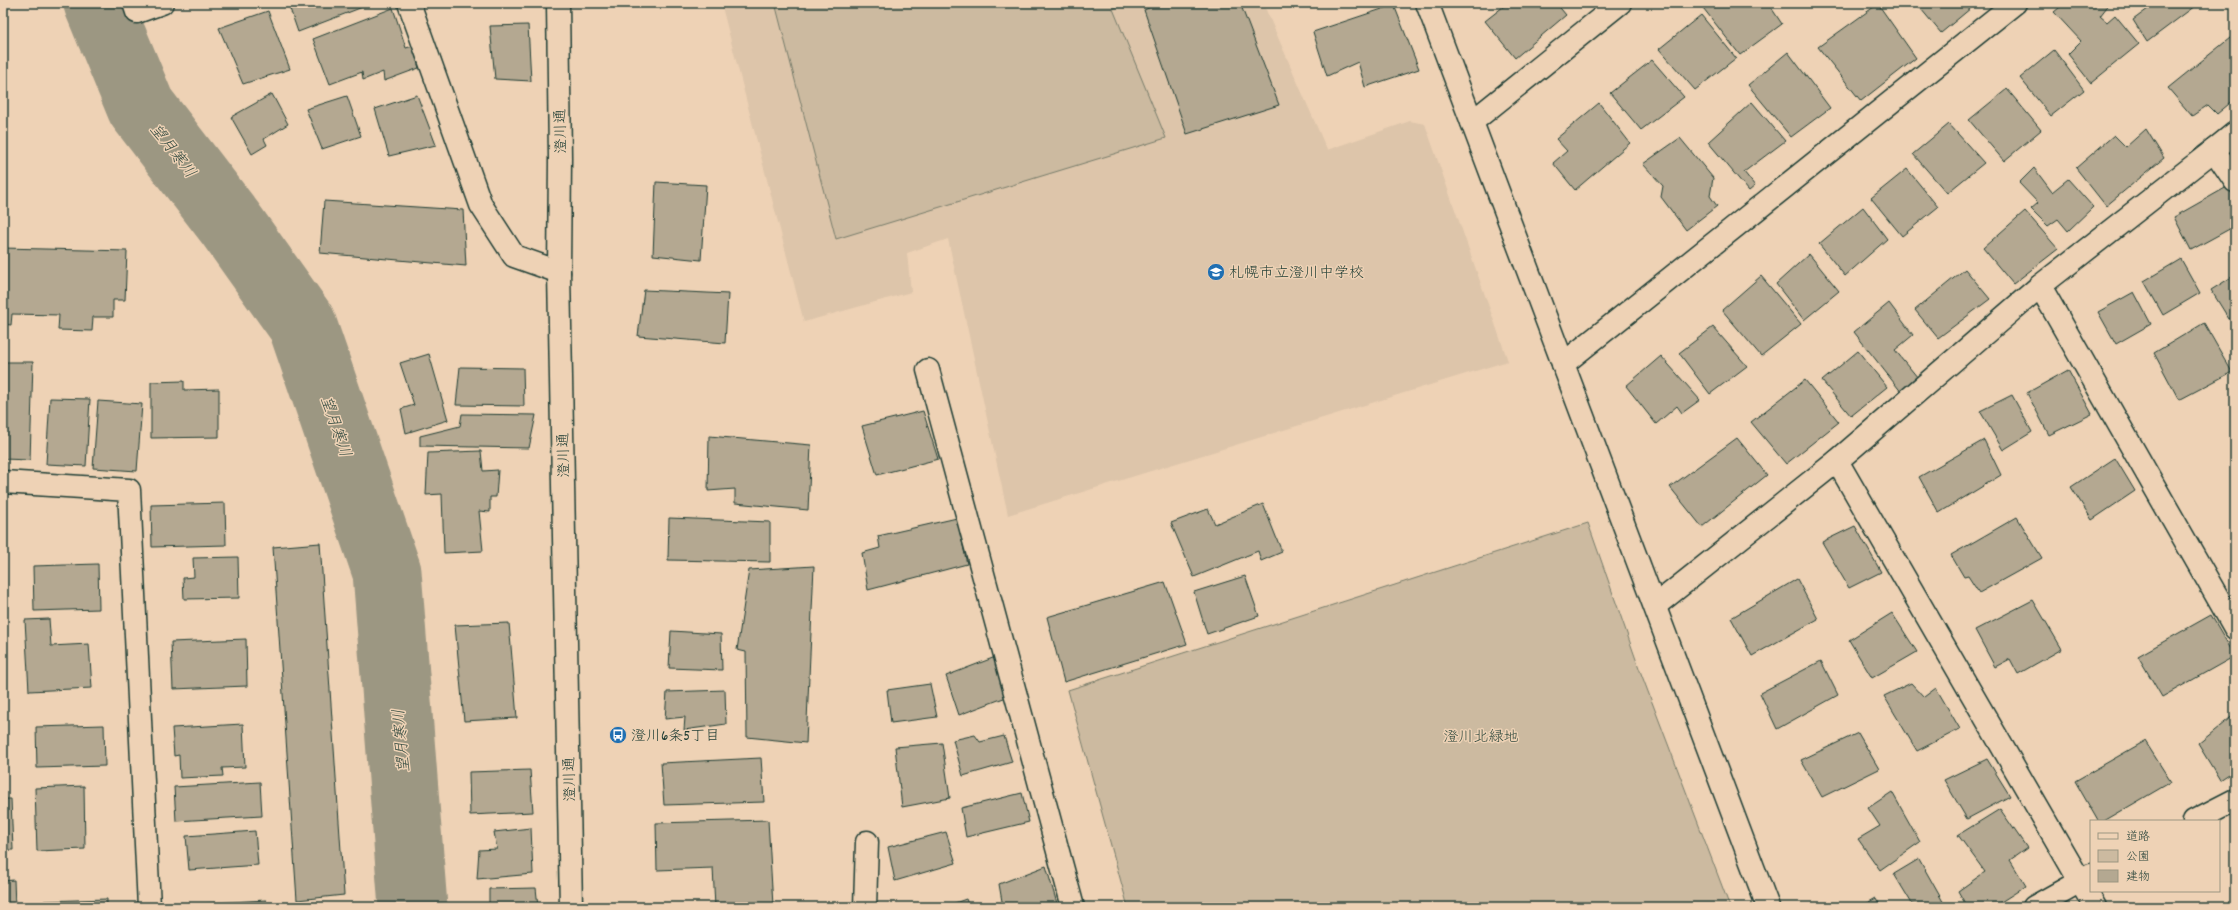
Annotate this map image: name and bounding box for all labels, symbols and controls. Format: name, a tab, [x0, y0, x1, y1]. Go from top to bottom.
street label: 澄川通	[551, 108, 573, 154]
water label: 望月寒川	[143, 119, 201, 184]
school or university icon: 札幌市立澄川中学校	[1206, 262, 1226, 282]
place label: 札幌市立澄川中学校	[1229, 263, 1364, 285]
water label: 望月寒川	[313, 393, 356, 461]
street label: 澄川通	[554, 432, 576, 478]
water label: 望月寒川	[388, 708, 417, 774]
bus stop icon: 澄川6条5丁目	[608, 725, 628, 745]
place label: 澄川6条5丁目	[631, 726, 720, 748]
park label: 澄川北緑地	[1443, 727, 1519, 749]
street label: 澄川通	[560, 756, 582, 802]
legend	[2090, 820, 2220, 892]
text: 道路	[2126, 829, 2150, 846]
text: 公園	[2126, 849, 2150, 866]
text: 建物	[2126, 869, 2150, 886]

